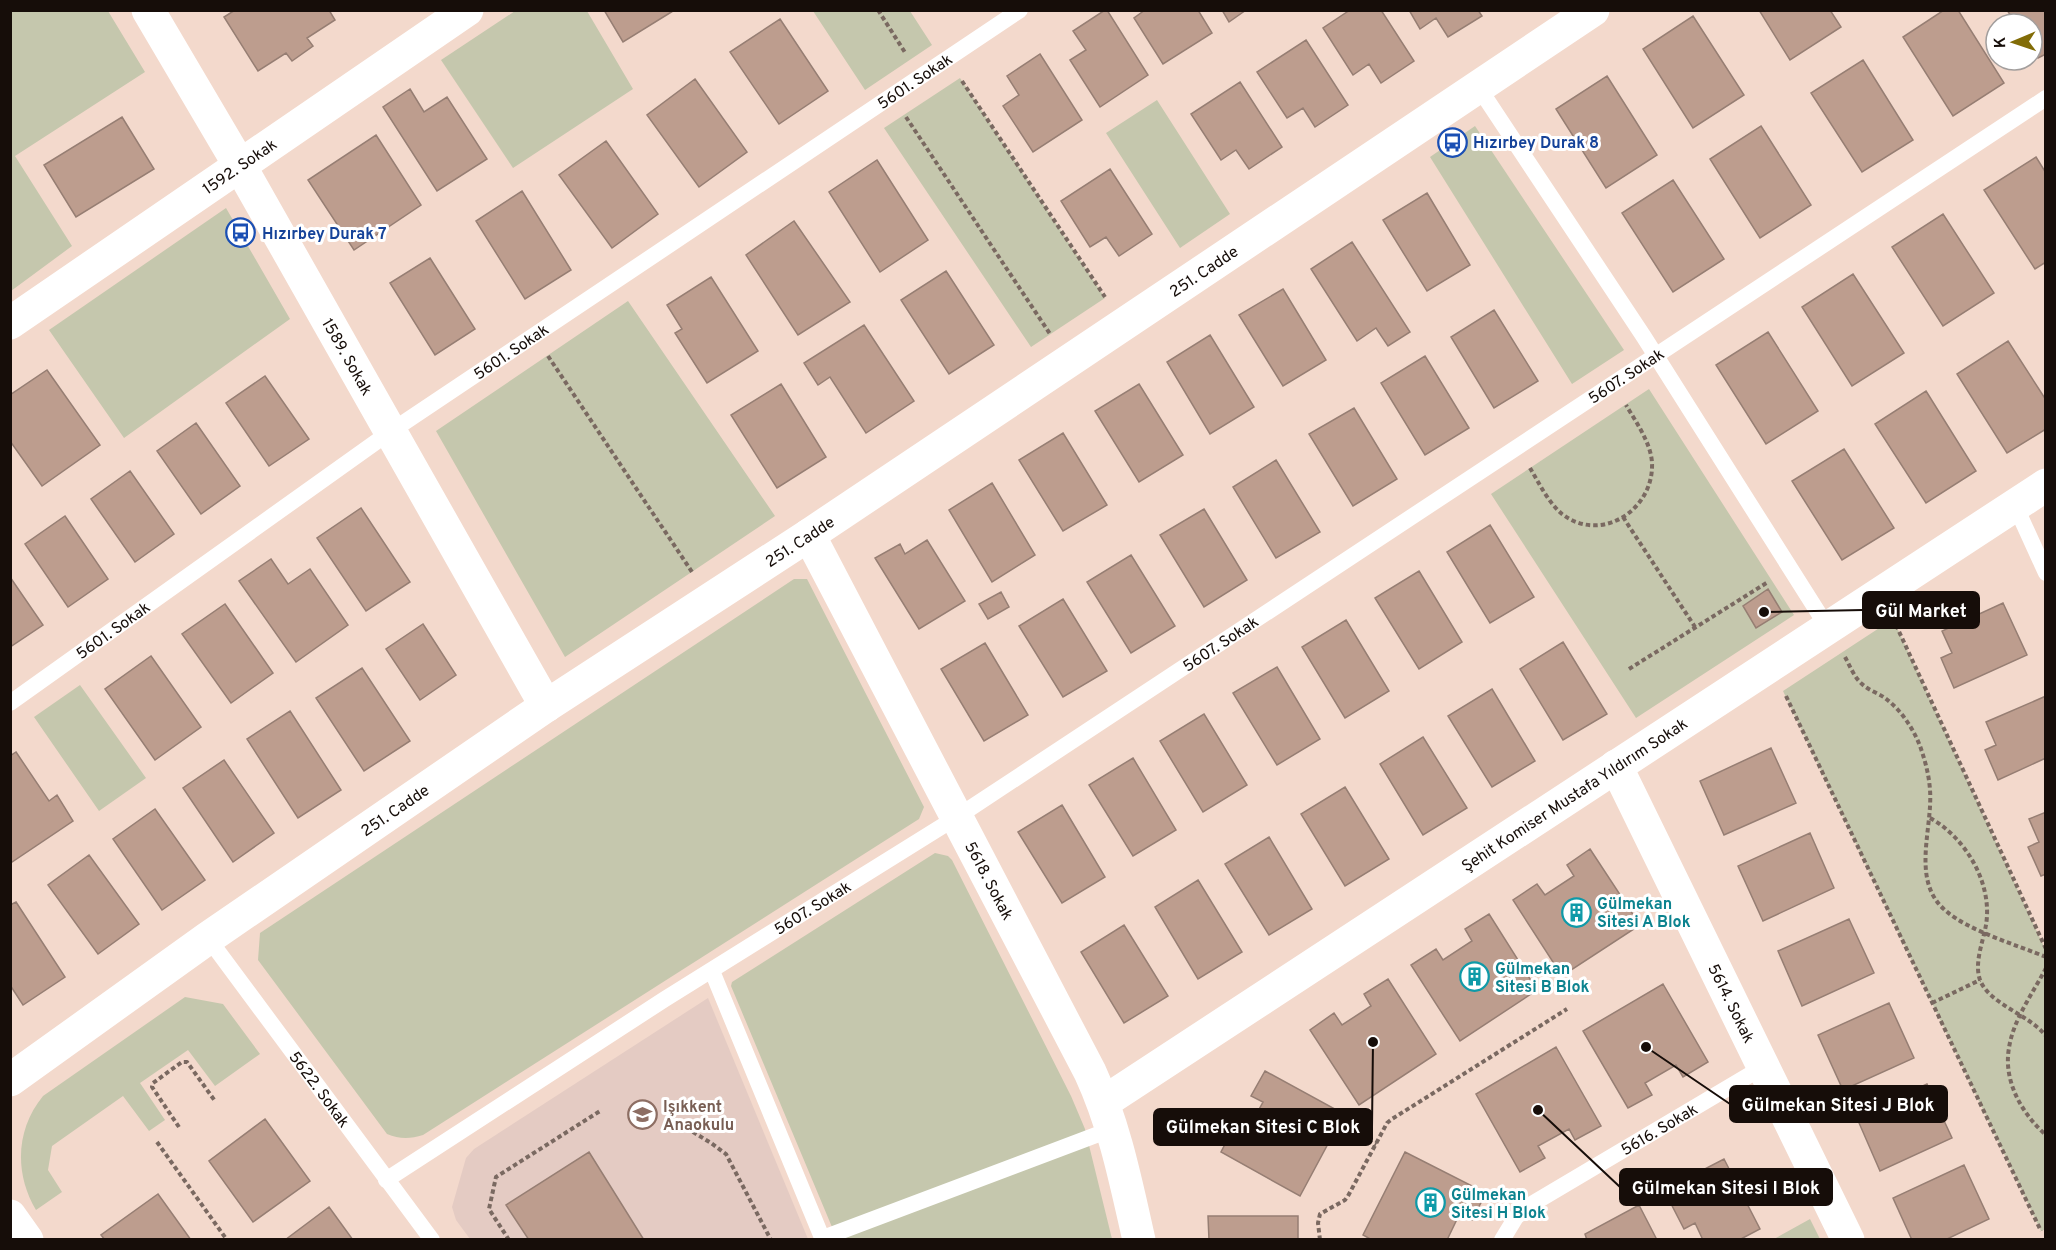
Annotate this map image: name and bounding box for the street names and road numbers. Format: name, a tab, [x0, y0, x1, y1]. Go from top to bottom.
street label: 5601. Sokak	[874, 50, 957, 115]
street label: 1592. Sokak	[199, 135, 282, 200]
street label: 251. Cadde	[1166, 242, 1243, 303]
street label: 1589. Sokak	[316, 315, 376, 400]
street label: 5601. Sokak	[470, 320, 553, 385]
street label: 5607. Sokak	[1585, 345, 1669, 409]
street label: 251. Cadde	[762, 513, 839, 573]
street label: 5601. Sokak	[73, 598, 155, 665]
street label: 5607. Sokak	[1180, 613, 1263, 677]
street label: Şehit Komiser Mustafa Yıldırım Sokak	[1458, 714, 1692, 877]
street label: 251. Cadde	[358, 781, 434, 842]
street label: 5618. Sokak	[959, 839, 1017, 924]
street label: 5607. Sokak	[771, 878, 855, 940]
street label: 5614. Sokak	[1702, 961, 1758, 1047]
street label: 5622. Sokak	[284, 1048, 353, 1132]
street label: 5616. Sokak	[1618, 1100, 1702, 1161]

